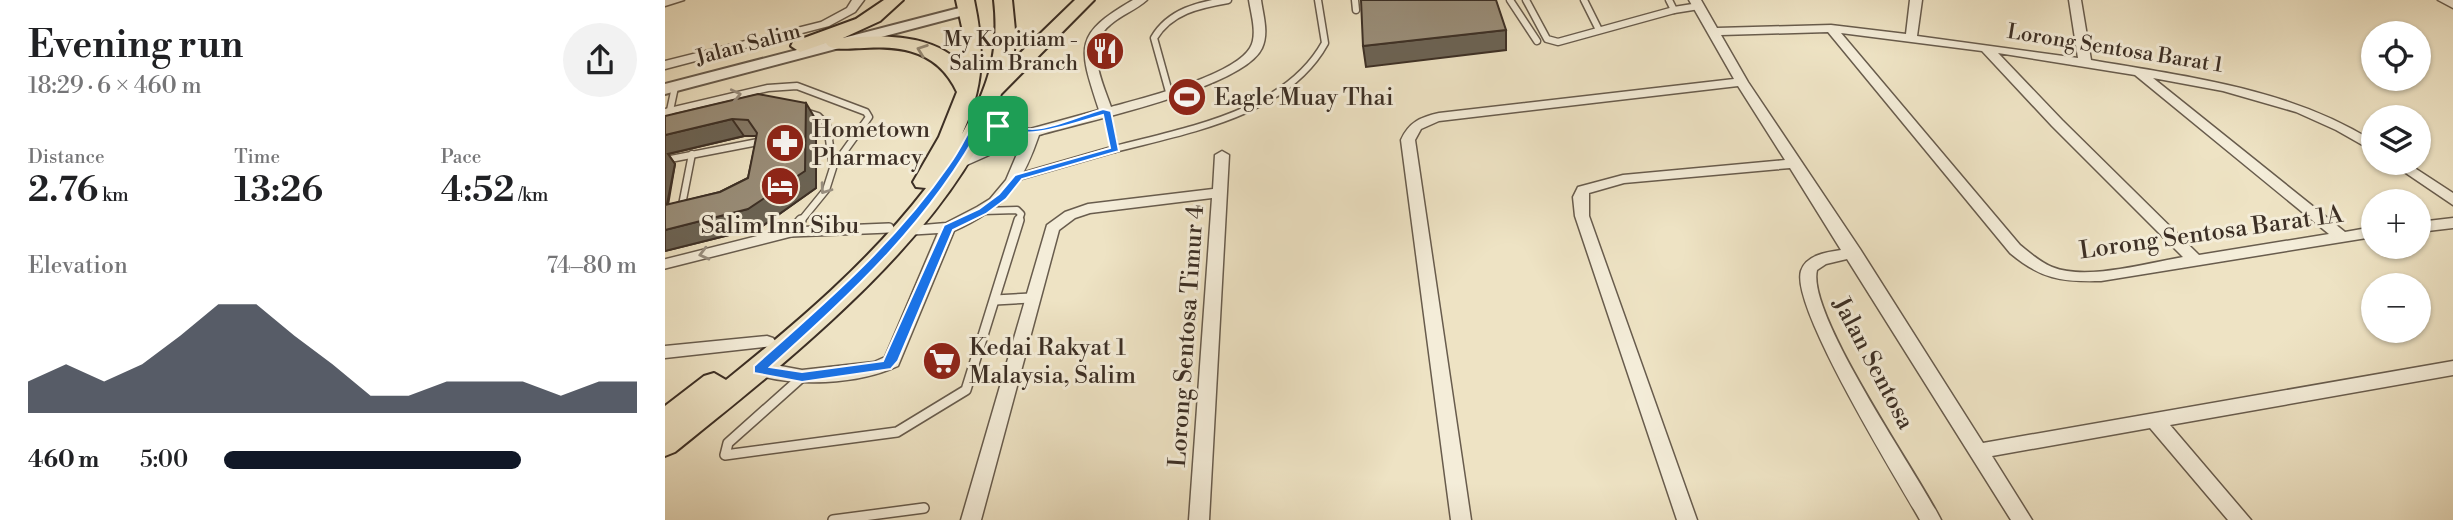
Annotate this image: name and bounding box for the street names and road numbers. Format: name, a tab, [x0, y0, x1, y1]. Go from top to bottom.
street label: Jalan Salim	[692, 19, 804, 72]
street label: Lorong Sentosa Barat 1	[2005, 19, 2225, 79]
street label: Lorong Sentosa Barat 1A	[2077, 200, 2345, 266]
street label: Lorong Sentosa Timur 4	[1163, 204, 1211, 468]
street label: Jalan Sentosa	[1825, 291, 1921, 435]

